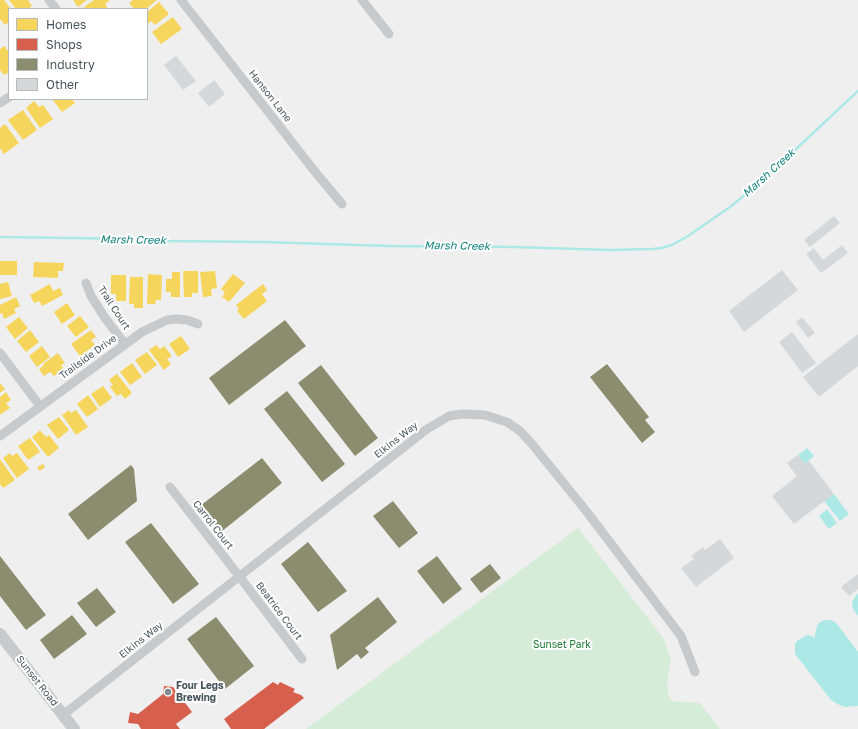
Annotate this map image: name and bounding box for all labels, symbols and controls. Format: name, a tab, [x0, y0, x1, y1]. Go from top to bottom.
legend	[8, 8, 148, 100]
text: Homes	[46, 17, 86, 32]
text: Shops	[46, 37, 82, 52]
text: Industry	[46, 57, 95, 72]
street label: Hanson Lane	[246, 68, 294, 124]
text: Other	[46, 77, 79, 92]
water label: Marsh Creek	[740, 146, 798, 200]
water label: Marsh Creek	[100, 233, 166, 247]
water label: Marsh Creek	[424, 239, 490, 253]
street label: Trail Court	[95, 284, 133, 332]
street label: Trailside Drive	[57, 332, 119, 382]
street label: Elkins Way	[372, 419, 420, 461]
street label: Carrol Court	[190, 498, 236, 552]
street label: Beatrice Court	[253, 580, 305, 642]
street label: Elkins Way	[117, 619, 165, 661]
park label: Sunset Park	[533, 639, 591, 651]
street label: Sunset Road	[14, 653, 60, 709]
place label: Four Legs Brewing	[176, 680, 224, 704]
marker: Four Legs Brewing	[163, 687, 173, 697]

